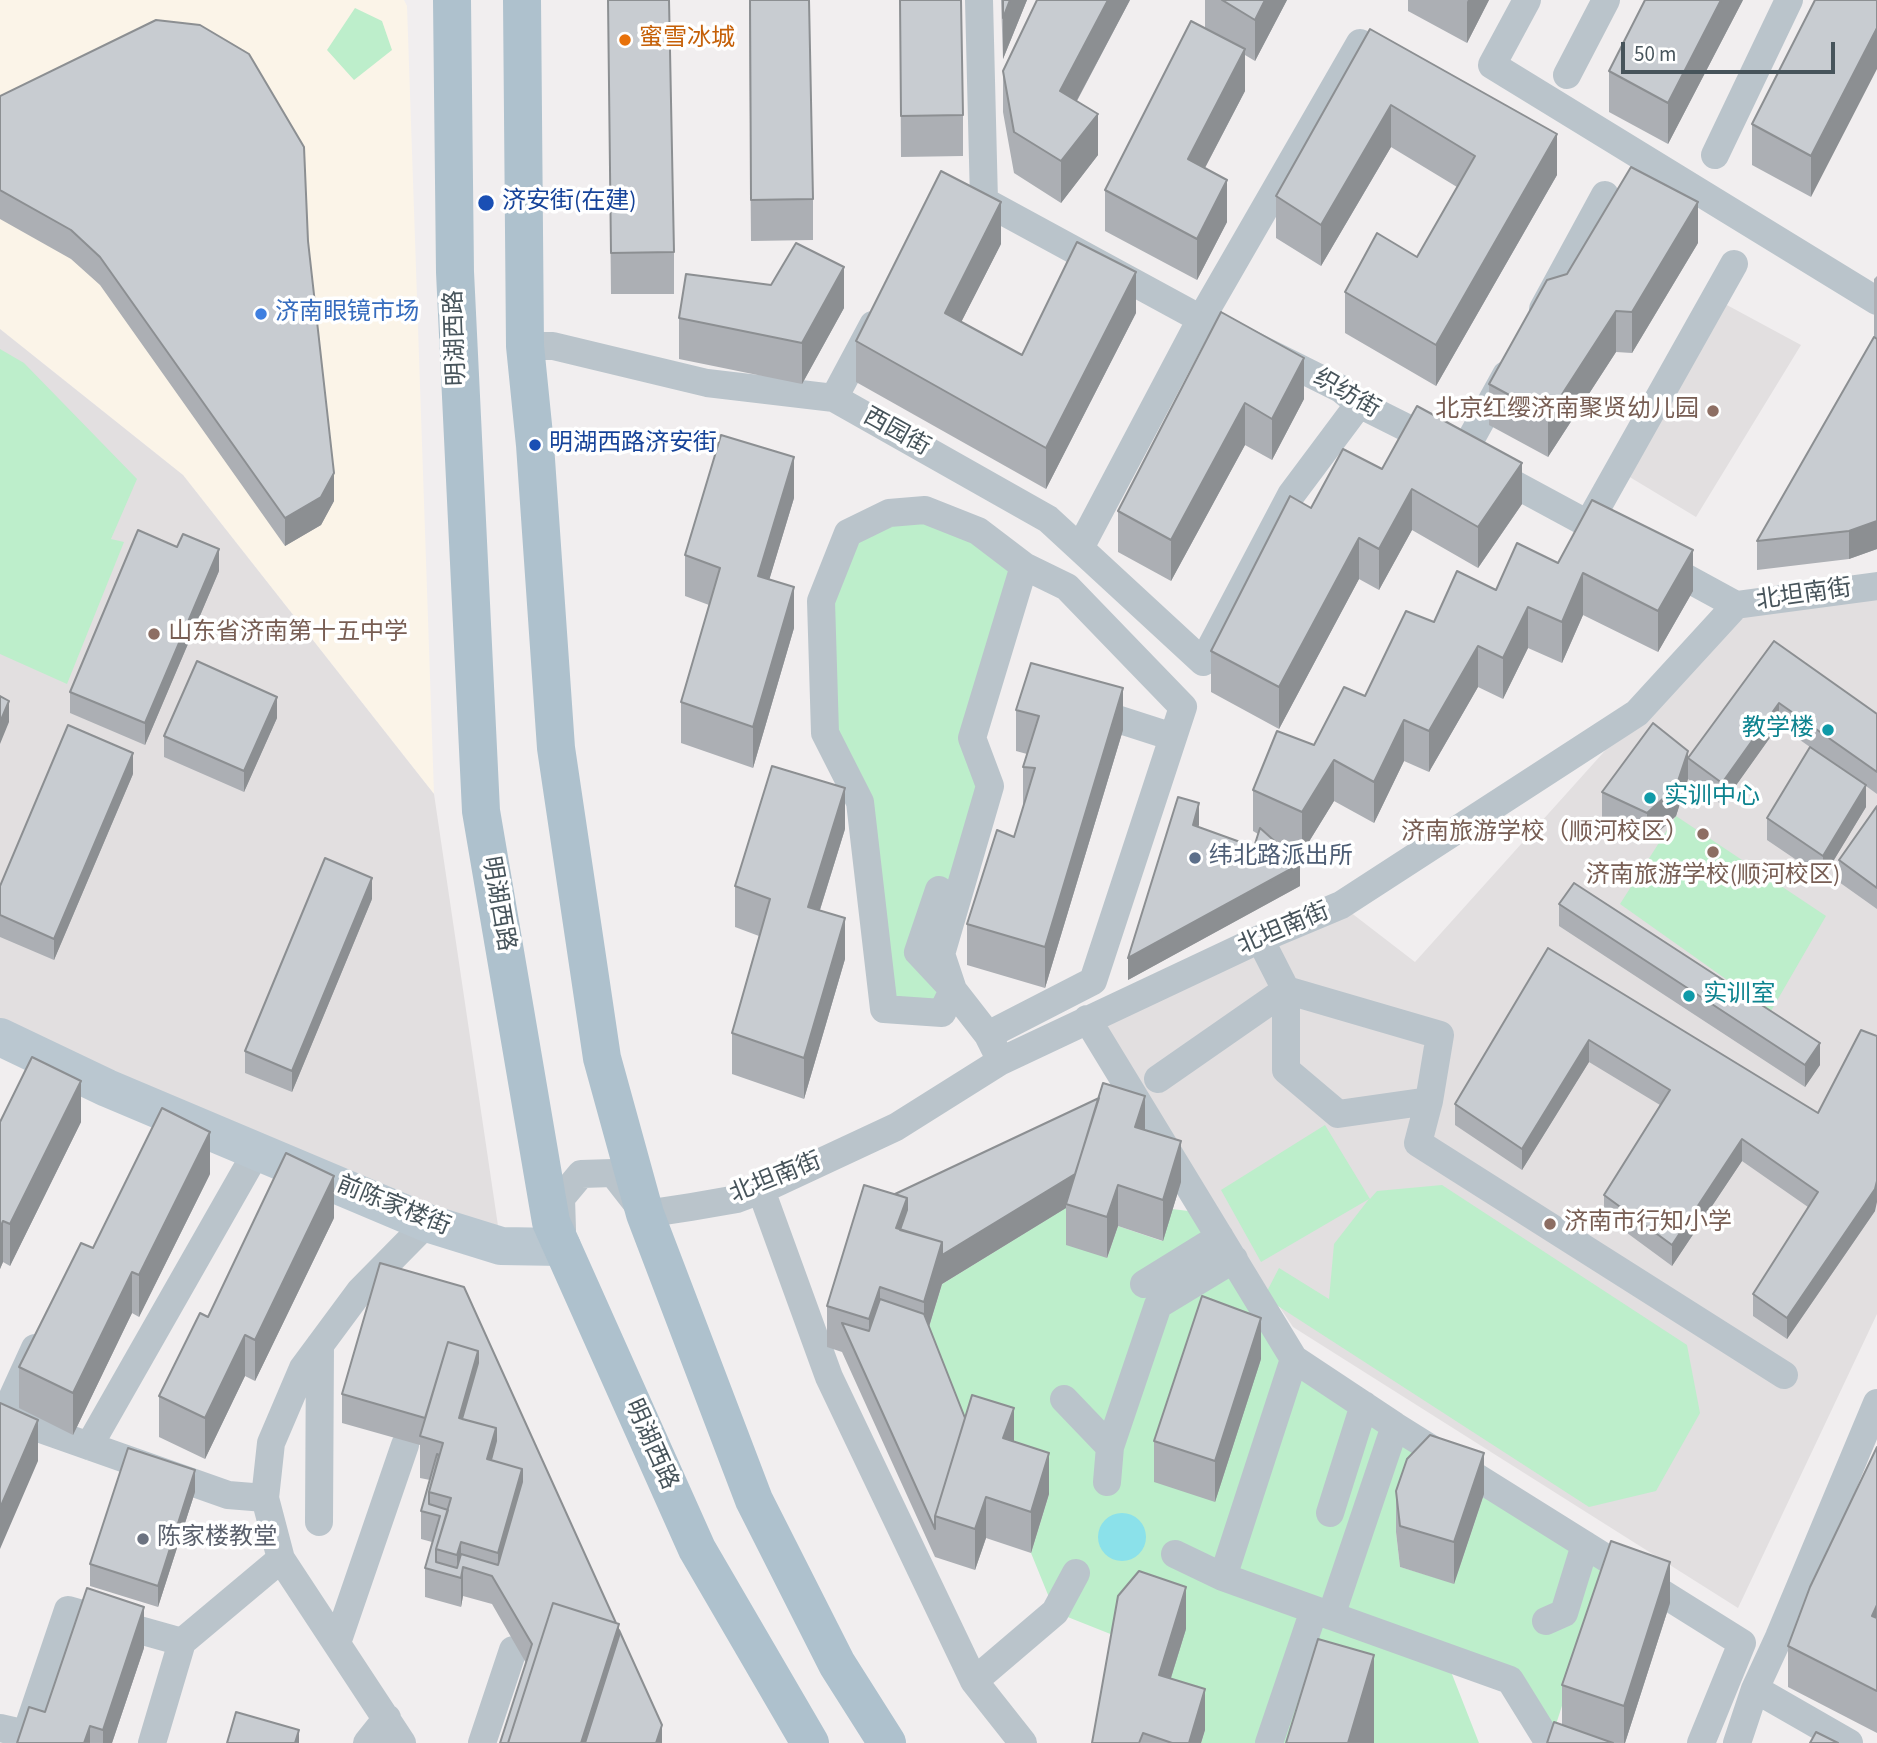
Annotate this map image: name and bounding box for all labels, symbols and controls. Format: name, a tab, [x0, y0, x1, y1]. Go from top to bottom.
place label: 蜜雪冰城	[639, 26, 735, 54]
scale bar	[1625, 28, 1839, 72]
marker: 蜜雪冰城	[617, 32, 633, 48]
text: 50 m	[1634, 39, 1676, 69]
place label: 济安街(在建)	[502, 189, 637, 217]
marker: 济安街(在建)	[476, 193, 496, 213]
street label: 明湖西路	[441, 290, 473, 386]
place label: 济南眼镜市场	[275, 300, 419, 328]
marker: 济南眼镜市场	[253, 306, 269, 322]
street label: 织纺街	[1308, 365, 1384, 425]
place label: 北京红缨济南聚贤幼儿园	[1435, 397, 1699, 425]
street label: 西园街	[858, 403, 934, 463]
marker: 北京红缨济南聚贤幼儿园	[1705, 403, 1721, 419]
place label: 明湖西路济安街	[549, 431, 717, 459]
marker: 明湖西路济安街	[527, 437, 543, 453]
street label: 北坦南街	[1754, 575, 1854, 617]
place label: 山东省济南第十五中学	[168, 620, 408, 648]
marker: 山东省济南第十五中学	[146, 626, 162, 642]
place label: 教学楼	[1742, 716, 1814, 744]
marker: 教学楼	[1820, 722, 1836, 738]
place label: 实训中心	[1664, 784, 1760, 812]
marker: 实训中心	[1642, 790, 1658, 806]
place label: 济南旅游学校（顺河校区）	[1401, 820, 1689, 848]
marker: 济南旅游学校（顺河校区）	[1695, 826, 1711, 842]
place label: 纬北路派出所	[1209, 844, 1353, 872]
marker: 济南旅游学校(顺河校区)	[1705, 844, 1721, 860]
marker: 纬北路派出所	[1187, 850, 1203, 866]
street label: 明湖西路	[474, 854, 520, 954]
place label: 济南旅游学校(顺河校区)	[1586, 863, 1840, 891]
street label: 北坦南街	[1234, 898, 1334, 962]
place label: 实训室	[1703, 982, 1775, 1010]
marker: 实训室	[1681, 988, 1697, 1004]
street label: 北坦南街	[726, 1148, 826, 1210]
street label: 前陈家楼街	[332, 1171, 454, 1243]
place label: 济南市行知小学	[1564, 1210, 1732, 1238]
marker: 济南市行知小学	[1542, 1216, 1558, 1232]
street label: 明湖西路	[617, 1395, 683, 1495]
place label: 陈家楼教堂	[157, 1525, 277, 1553]
marker: 陈家楼教堂	[135, 1531, 151, 1547]

